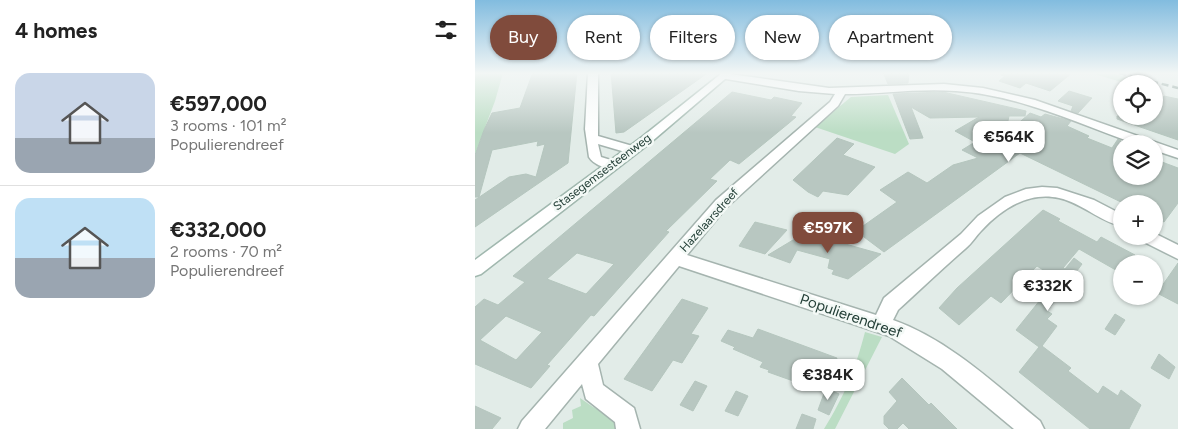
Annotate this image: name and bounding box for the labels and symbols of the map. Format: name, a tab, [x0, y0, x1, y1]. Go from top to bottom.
pin: €564K	[974, 120, 1044, 163]
street label: Stasegemsesteenweg	[550, 131, 654, 213]
street label: Hazelaarsdreef	[677, 185, 742, 255]
pin: €597K	[793, 212, 863, 254]
pin: €332K	[1013, 270, 1083, 312]
street label: Populierendreef	[798, 290, 905, 342]
pin: €384K	[793, 358, 863, 401]

